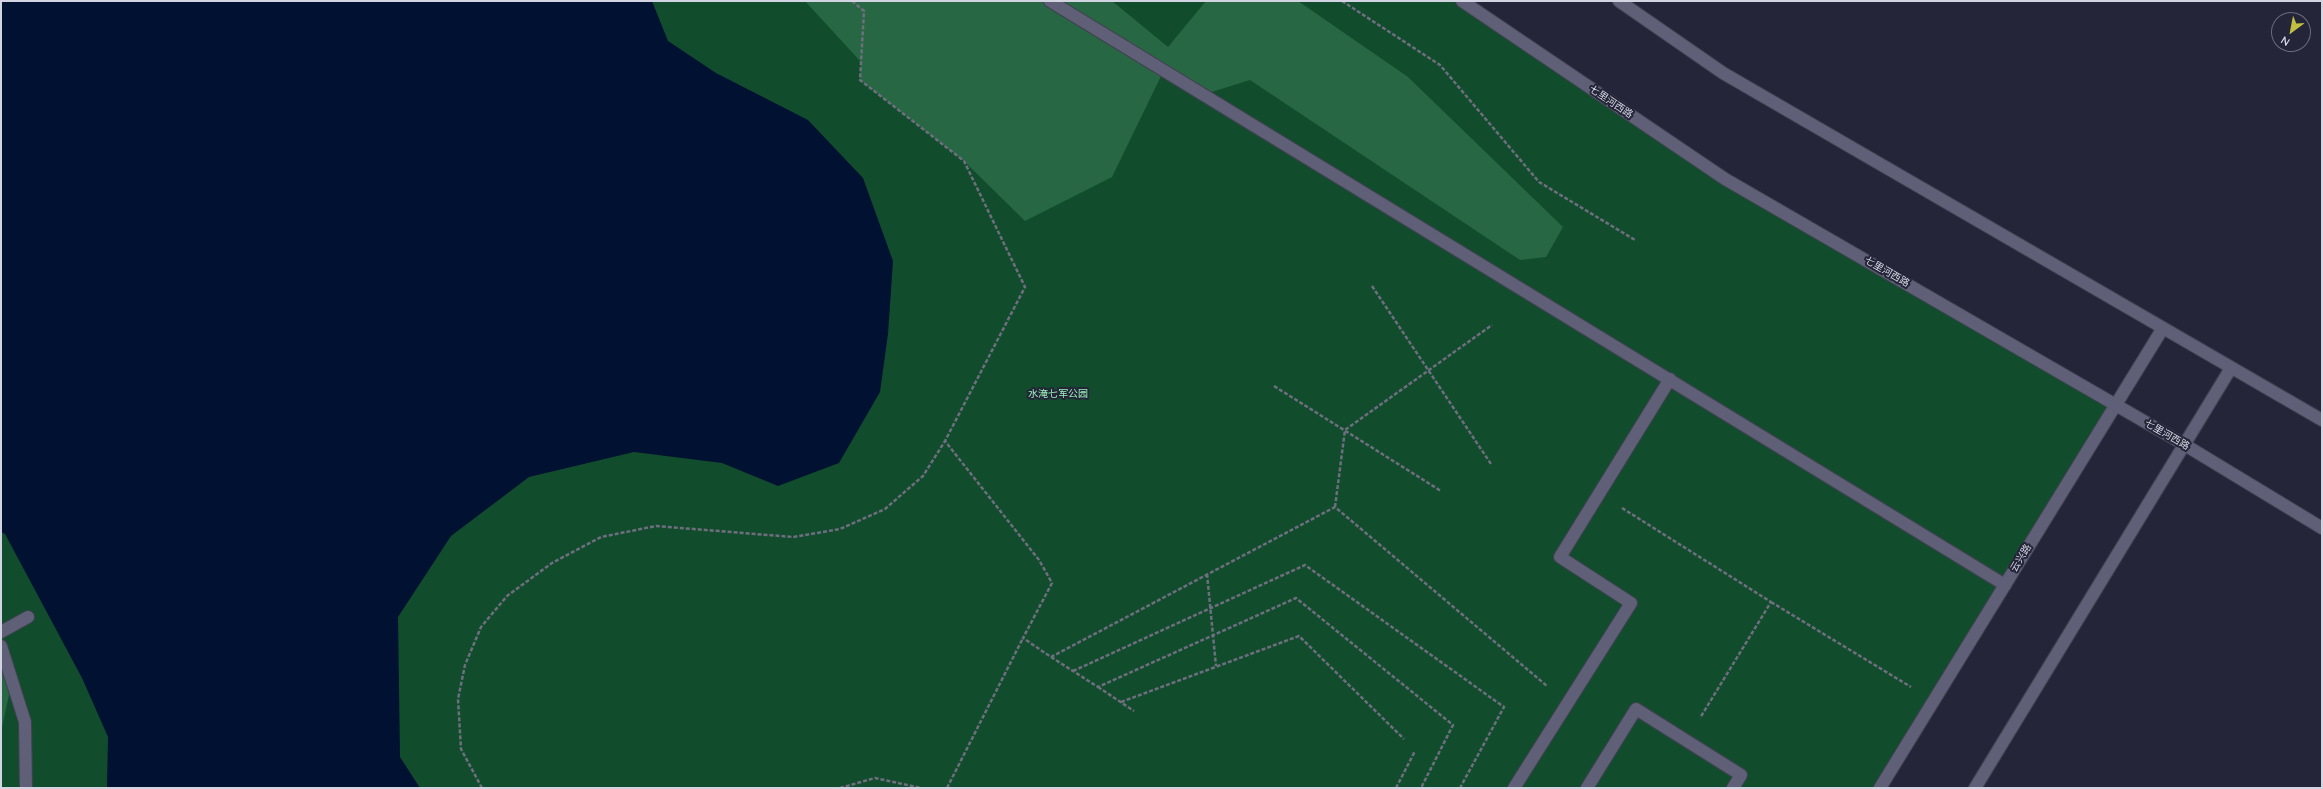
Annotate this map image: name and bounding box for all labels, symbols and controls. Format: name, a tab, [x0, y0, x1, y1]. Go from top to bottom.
north arrow	[2271, 12, 2311, 52]
text: N	[2278, 33, 2292, 49]
street label: 七里河西路	[1587, 83, 1635, 121]
street label: 七里河西路	[1862, 254, 1912, 290]
park label: 水淹七军公园	[1028, 388, 1088, 400]
street label: 七里河西路	[2142, 417, 2192, 453]
street label: 云兴路	[2008, 542, 2034, 574]

